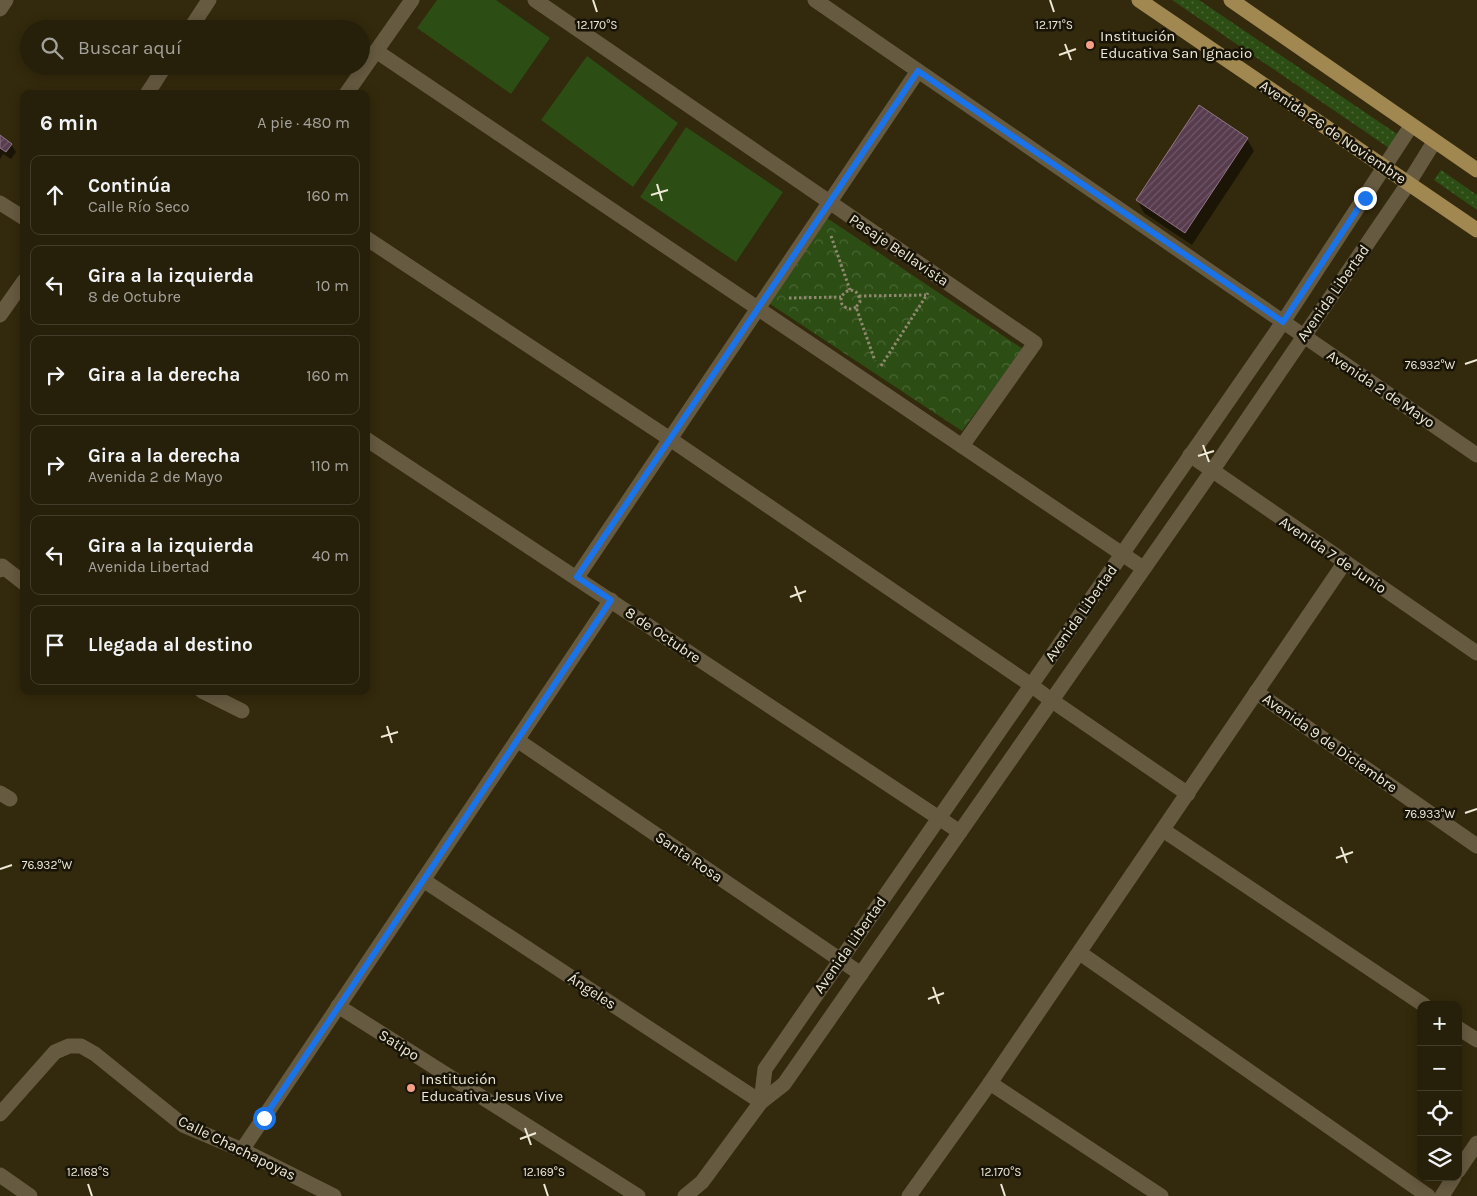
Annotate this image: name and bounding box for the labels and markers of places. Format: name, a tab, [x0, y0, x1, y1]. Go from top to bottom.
place label: Institución Educativa San Ignacio	[1100, 27, 1252, 62]
marker: Institución Educativa San Ignacio	[1084, 39, 1096, 51]
place label: Institución Educativa Jesus Vive	[421, 1070, 563, 1105]
marker: Institución Educativa Jesus Vive	[405, 1082, 417, 1094]

